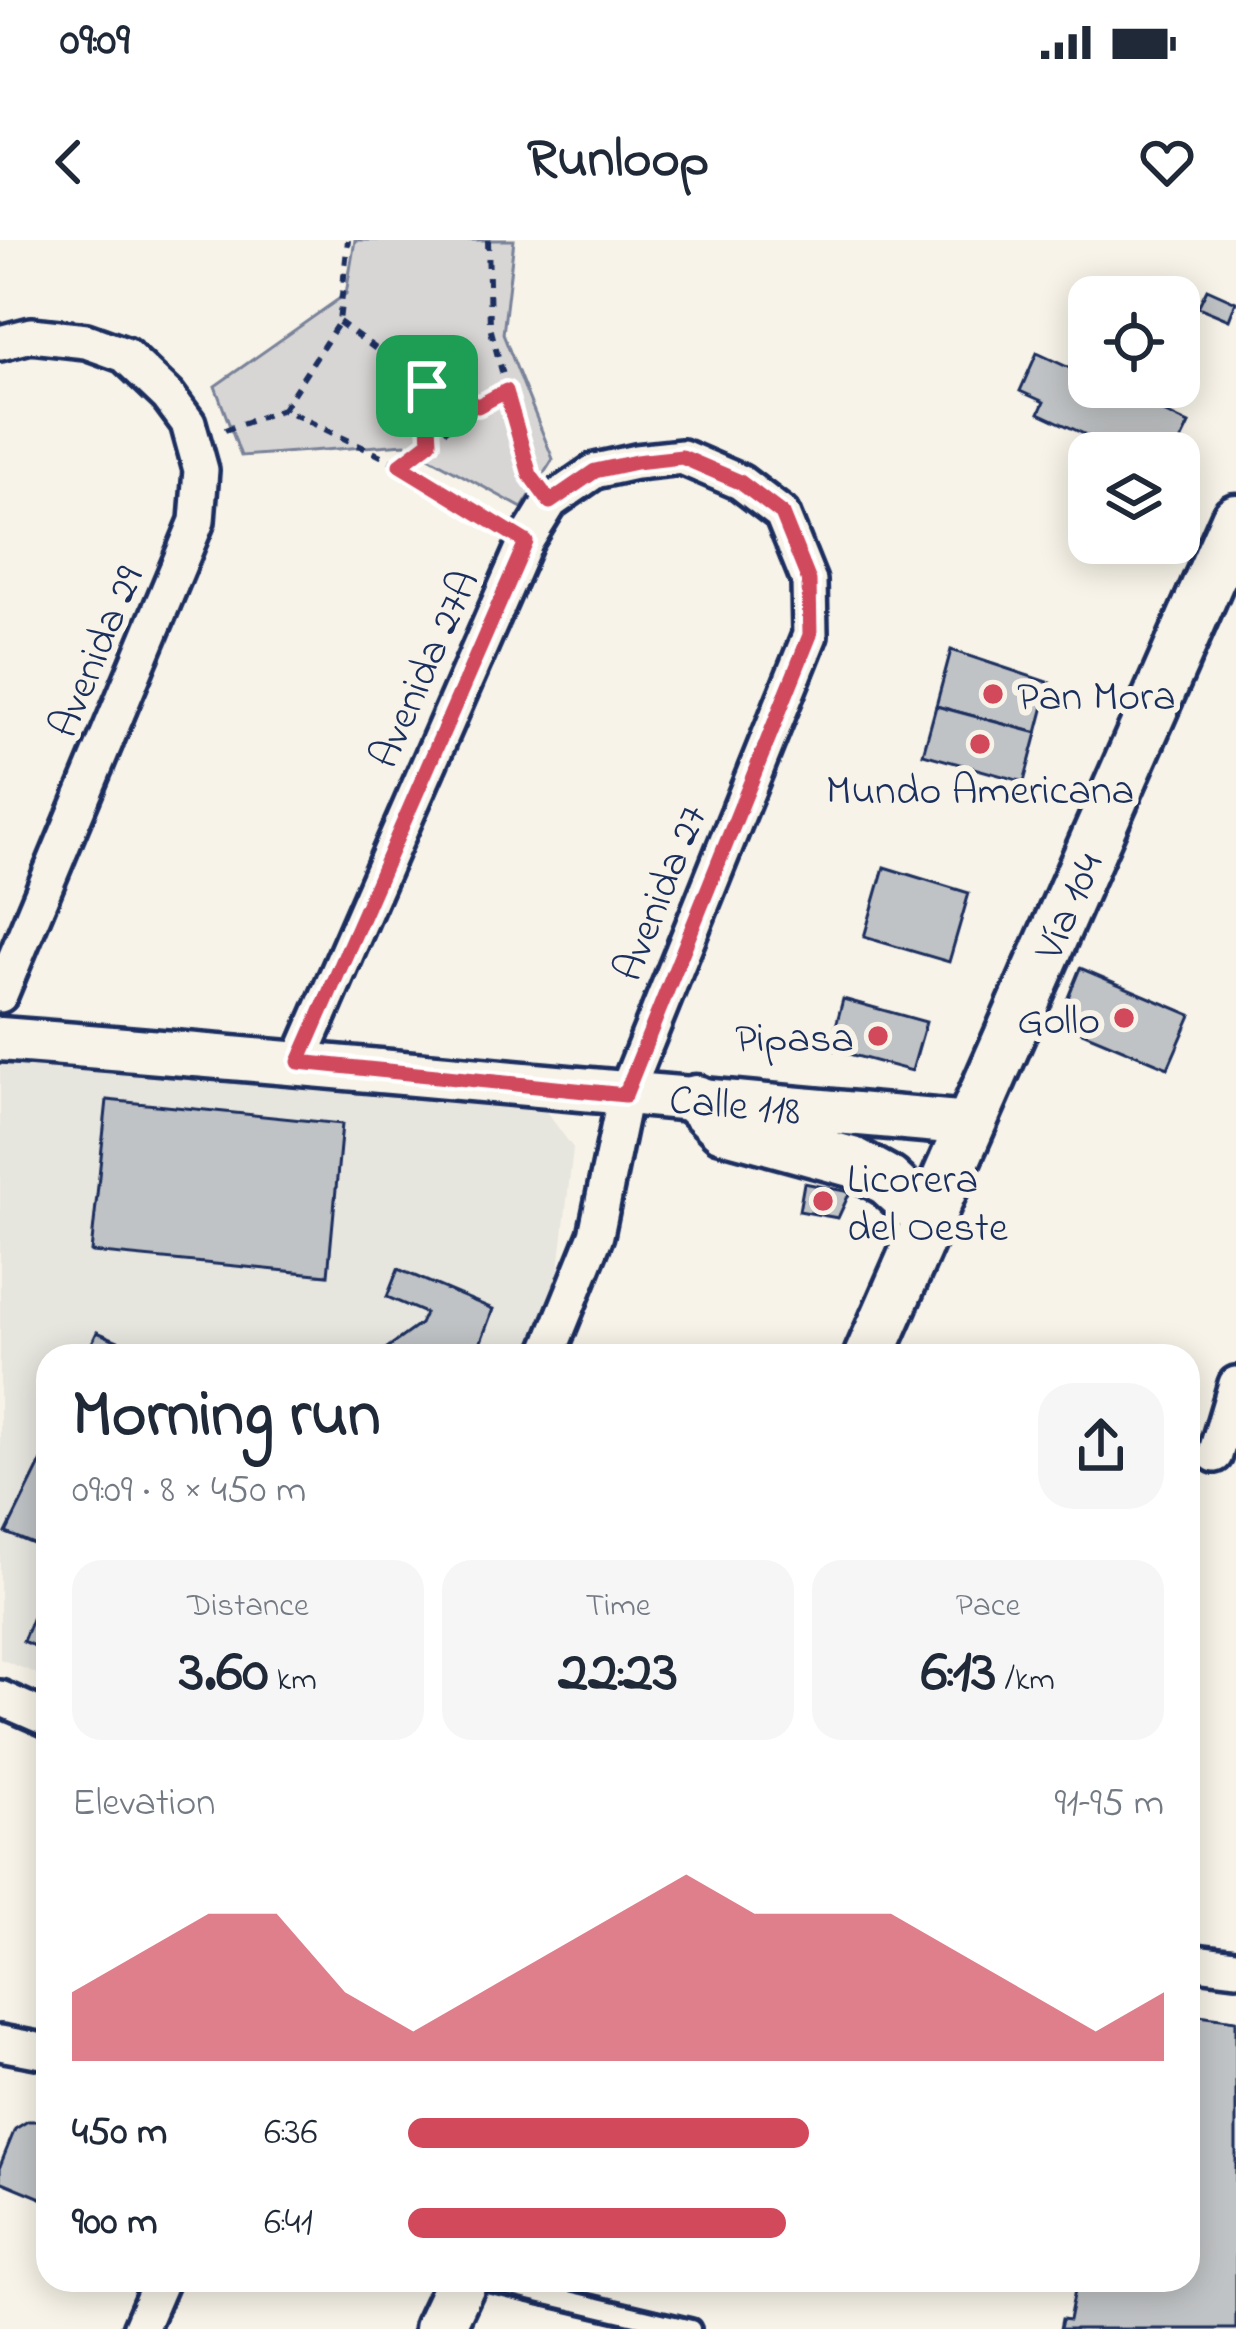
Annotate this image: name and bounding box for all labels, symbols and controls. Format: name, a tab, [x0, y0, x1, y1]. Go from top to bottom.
text: 09:09	[60, 9, 130, 75]
text: Runloop	[527, 123, 709, 201]
icon: back	[36, 129, 102, 195]
icon: heart	[1134, 129, 1200, 195]
map controls	[1068, 276, 1200, 564]
button: locate	[1068, 276, 1200, 408]
pin	[376, 335, 478, 437]
icon: arrive	[394, 353, 460, 419]
button: layers	[1068, 432, 1200, 564]
street label: Avenida 29	[35, 557, 162, 748]
street label: Avenida 27A	[355, 561, 497, 779]
place label: Pan Mora	[1017, 668, 1176, 729]
marker: Pan Mora	[980, 681, 1006, 707]
marker: Mundo Americana	[967, 731, 993, 757]
place label: Mundo Americana	[826, 762, 1134, 823]
street label: Avenida 27	[599, 796, 725, 991]
street label: Vía 104	[1020, 844, 1121, 971]
place label: Gollo	[1017, 992, 1100, 1053]
marker: Gollo	[1111, 1005, 1137, 1031]
place label: Pipasa	[735, 1010, 854, 1071]
marker: Pipasa	[865, 1023, 891, 1049]
street label: Calle 118	[666, 1071, 803, 1144]
place label: Licorera del Oeste	[847, 1151, 1008, 1260]
marker: Licorera del Oeste	[810, 1188, 836, 1214]
text: Morning run	[72, 1370, 381, 1466]
button: share	[1038, 1383, 1164, 1509]
text: 09:09 · 8 × 450 m	[72, 1463, 306, 1520]
text: Distance	[187, 1583, 309, 1631]
text: Time	[585, 1583, 651, 1631]
text: Pace	[956, 1583, 1020, 1631]
text: 3.60	[179, 1631, 269, 1718]
text: 22:23	[558, 1631, 678, 1718]
text: 6:13	[921, 1631, 996, 1718]
text: km	[269, 1657, 317, 1705]
text: /km	[996, 1657, 1055, 1705]
text: Elevation	[72, 1776, 215, 1833]
text: 91–95 m	[1055, 1776, 1164, 1833]
text: 450 m	[72, 2105, 167, 2162]
text: 6:36	[264, 2105, 318, 2162]
text: 900 m	[72, 2195, 157, 2252]
text: 6:41	[264, 2195, 313, 2252]

